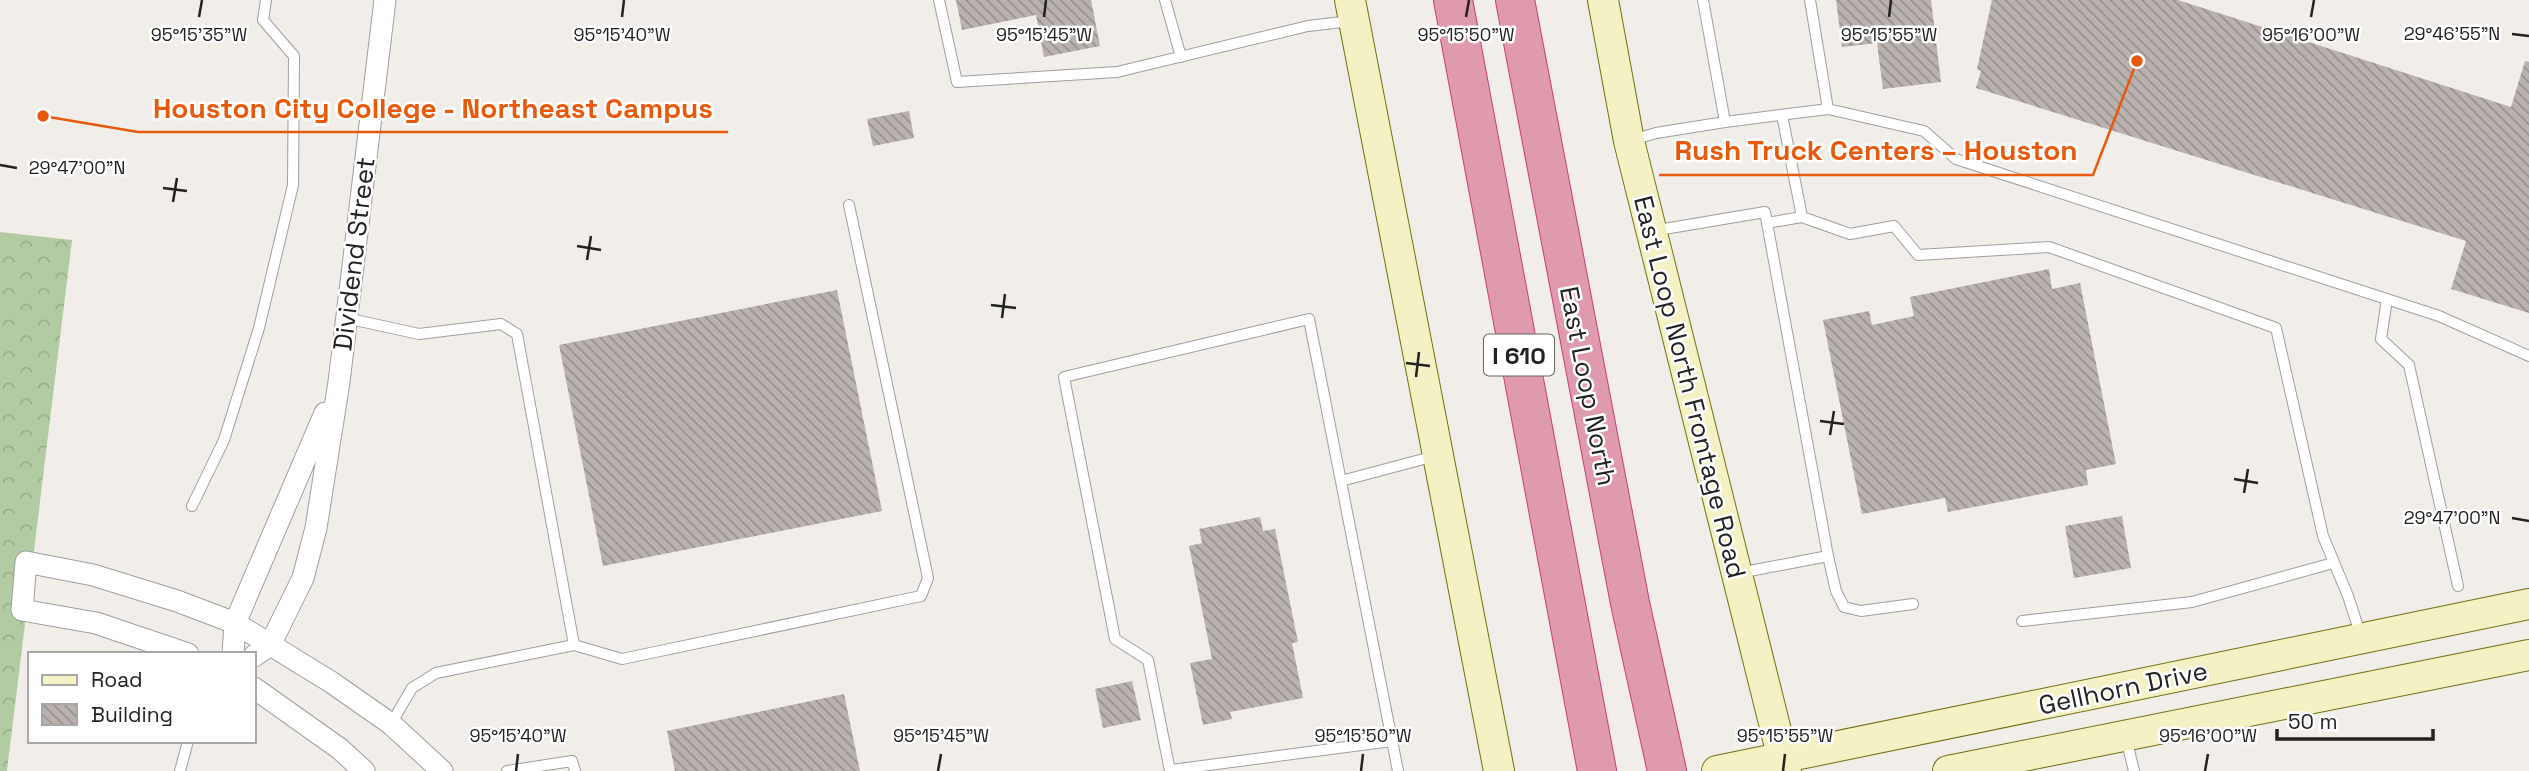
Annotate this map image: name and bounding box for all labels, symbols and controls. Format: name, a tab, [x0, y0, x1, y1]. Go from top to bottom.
text: 29°46'55"N	[2404, 22, 2500, 45]
text: 95°15'35"W	[151, 23, 248, 46]
text: 95°15'40"W	[574, 23, 671, 46]
text: 95°15'45"W	[996, 23, 1092, 46]
text: 95°15'50"W	[1417, 23, 1515, 46]
text: 95°15'55"W	[1841, 23, 1937, 46]
text: 95°16'00"W	[2262, 23, 2360, 46]
callout: Houston City College - Northeast Campus	[138, 83, 728, 132]
text: Houston City College - Northeast Campus	[153, 90, 713, 126]
callout: Rush Truck Centers – Houston	[1659, 126, 2093, 175]
text: Rush Truck Centers – Houston	[1674, 132, 2078, 168]
street label: Dividend Street	[325, 155, 383, 353]
text: 29°47'00"N	[29, 156, 125, 179]
street label: East Loop North Frontage Road	[1626, 192, 1754, 582]
street label: East Loop North	[1552, 283, 1624, 489]
road number: I 610	[1484, 334, 1554, 376]
text: 29°47'00"N	[2404, 506, 2500, 529]
legend	[28, 652, 256, 743]
street label: Gellhorn Drive	[2035, 653, 2211, 723]
text: Road	[91, 666, 143, 693]
scale bar	[2277, 698, 2433, 742]
text: Building	[91, 701, 173, 728]
text: 50 m	[2288, 708, 2338, 735]
text: 95°15'40"W	[470, 724, 567, 747]
text: 95°15'45"W	[893, 724, 989, 747]
text: 95°15'50"W	[1314, 724, 1412, 747]
text: 95°15'55"W	[1737, 724, 1833, 747]
text: 95°16'00"W	[2159, 724, 2257, 747]

